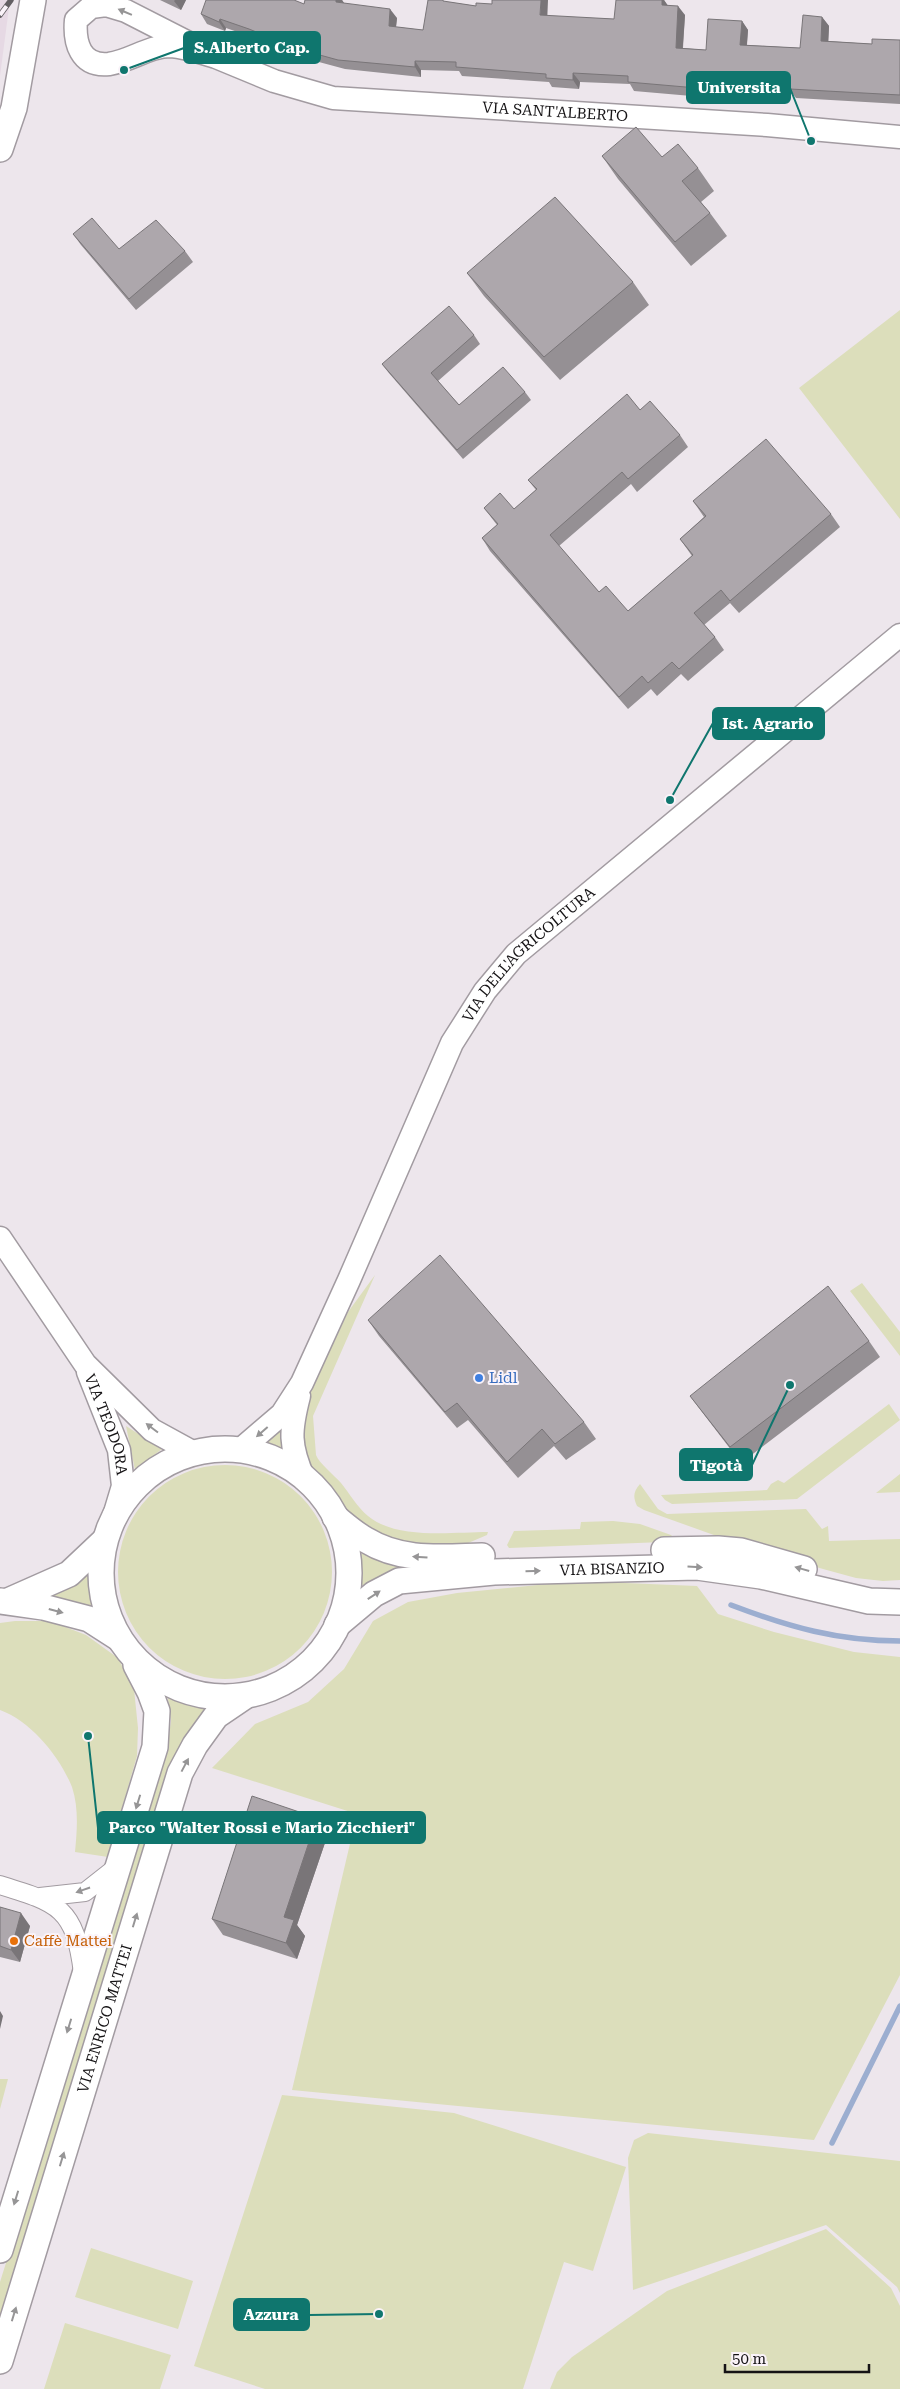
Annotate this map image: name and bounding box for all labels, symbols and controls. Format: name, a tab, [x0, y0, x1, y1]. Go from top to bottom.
one-way arrow	[118, 7, 132, 15]
callout: S.Alberto Cap.	[184, 32, 320, 63]
text: S.Alberto Cap.	[194, 38, 310, 57]
callout: Universita	[687, 72, 790, 103]
text: Universita	[697, 78, 781, 97]
street label: VIA SANT'ALBERTO	[482, 98, 629, 125]
callout: Ist. Agrario	[713, 708, 824, 739]
text: Ist. Agrario	[722, 714, 814, 733]
street label: VIA DELL'AGRICOLTURA	[459, 883, 599, 1025]
place label: Lidl	[489, 1369, 518, 1387]
street label: VIA TEODORA	[81, 1371, 131, 1477]
marker: Lidl	[473, 1372, 485, 1384]
one-way arrow	[146, 1423, 159, 1434]
one-way arrow	[256, 1426, 269, 1437]
callout: Tigotà	[680, 1449, 752, 1480]
text: Tigotà	[690, 1456, 743, 1475]
one-way arrow	[412, 1553, 428, 1561]
street label: VIA BISANZIO	[560, 1559, 665, 1579]
one-way arrow	[687, 1563, 703, 1571]
one-way arrow	[794, 1564, 809, 1572]
one-way arrow	[525, 1566, 541, 1574]
one-way arrow	[368, 1590, 381, 1600]
one-way arrow	[48, 1607, 63, 1615]
one-way arrow	[180, 1759, 189, 1772]
one-way arrow	[134, 1795, 142, 1810]
callout: Parco "Walter Rossi e Mario Zicchieri"	[98, 1812, 425, 1843]
text: Parco "Walter Rossi e Mario Zicchieri"	[109, 1818, 415, 1837]
one-way arrow	[75, 1887, 90, 1895]
one-way arrow	[132, 1912, 140, 1927]
place label: Caffè Mattei	[24, 1932, 112, 1950]
marker: Caffè Mattei	[8, 1935, 20, 1947]
street label: VIA ENRICO MATTEI	[74, 1942, 136, 2095]
one-way arrow	[65, 2018, 73, 2033]
one-way arrow	[58, 2151, 66, 2166]
one-way arrow	[12, 2190, 20, 2205]
callout: Azzura	[234, 2299, 309, 2330]
text: Azzura	[243, 2305, 299, 2324]
one-way arrow	[11, 2307, 19, 2322]
scale bar	[725, 2342, 869, 2374]
text: 50 m	[732, 2350, 767, 2368]

